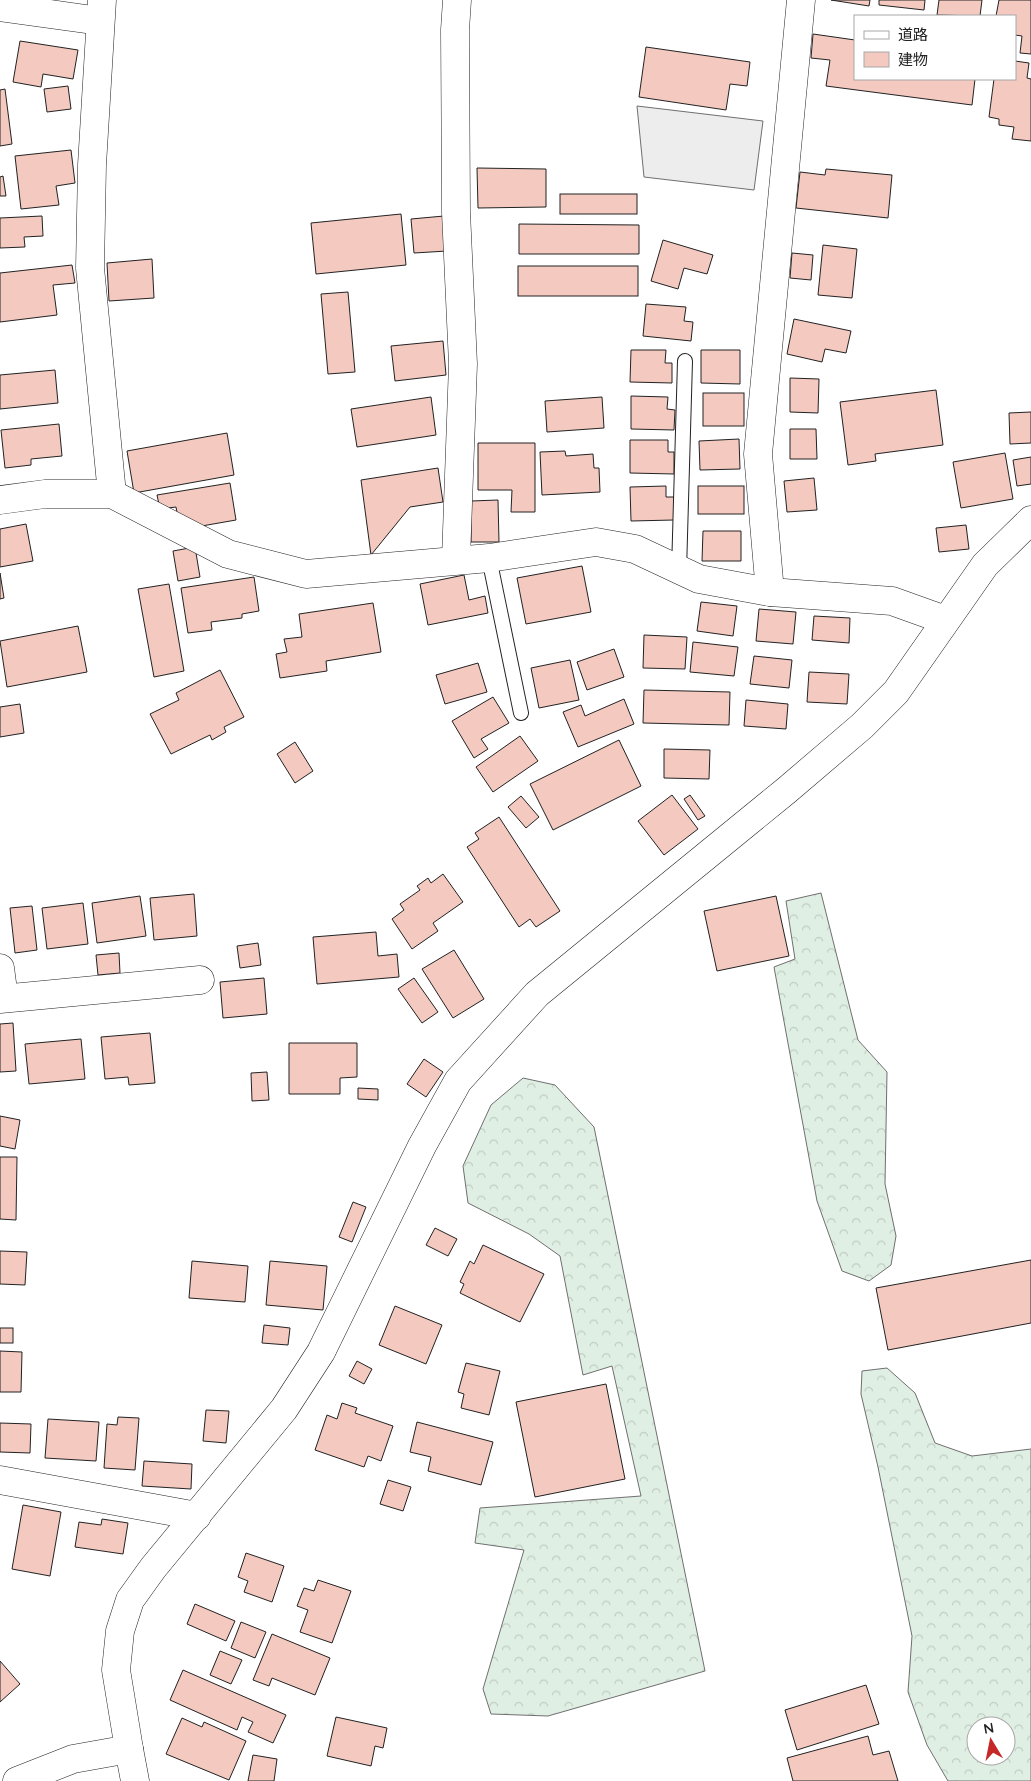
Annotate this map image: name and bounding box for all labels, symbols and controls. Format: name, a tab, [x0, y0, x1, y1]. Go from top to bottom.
legend	[854, 15, 1016, 80]
text: 道路	[898, 25, 928, 44]
text: 建物	[898, 50, 928, 69]
north arrow	[966, 1716, 1016, 1766]
text: N	[982, 1718, 995, 1738]

